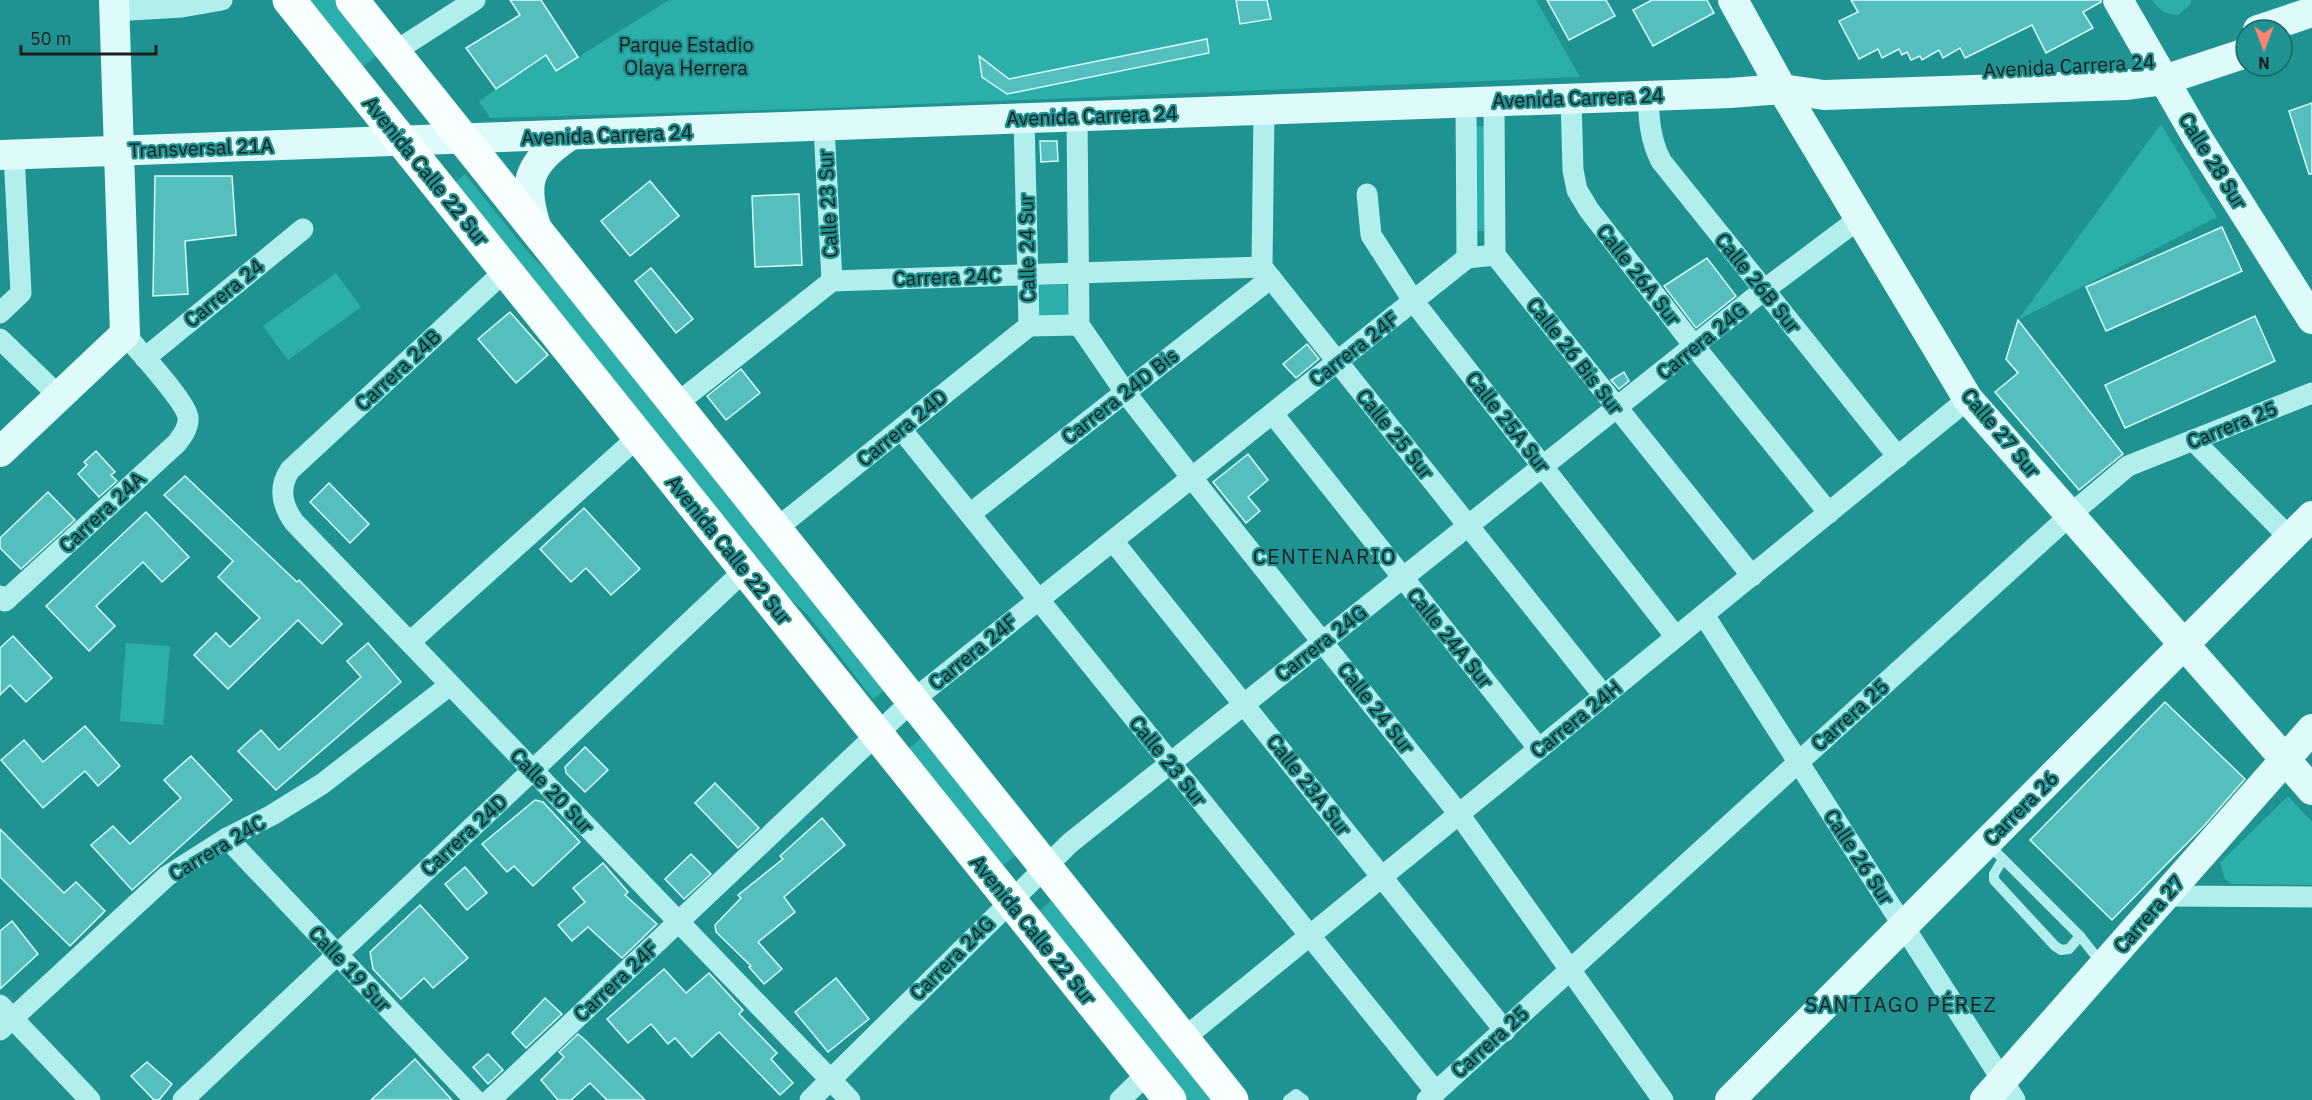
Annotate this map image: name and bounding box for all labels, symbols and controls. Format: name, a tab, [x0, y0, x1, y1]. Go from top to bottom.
scale bar	[21, 18, 156, 56]
north arrow	[2234, 18, 2294, 78]
text: 50 m	[30, 27, 72, 50]
park label: Parque Estadio Olaya Herrera	[618, 31, 754, 81]
street label: Avenida Carrera 24	[1983, 48, 2155, 83]
text: N	[2258, 53, 2270, 73]
street label: Avenida Carrera 24	[1492, 81, 1664, 114]
street label: Avenida Calle 22 Sur	[358, 90, 495, 251]
street label: Avenida Carrera 24	[1006, 99, 1178, 132]
street label: Calle 28 Sur	[2173, 108, 2254, 214]
street label: Avenida Carrera 24	[521, 118, 693, 151]
street label: Transversal 21A	[128, 131, 274, 164]
street label: Calle 23 Sur	[811, 149, 844, 259]
street label: Calle 24 Sur	[1012, 193, 1041, 303]
street label: Calle 26A Sur	[1591, 219, 1687, 331]
street label: Calle 26B Sur	[1710, 227, 1807, 338]
street label: Carrera 24	[178, 252, 269, 333]
street label: Carrera 24C	[893, 261, 1001, 292]
street label: Calle 26 Bis Sur	[1521, 292, 1629, 420]
street label: Carrera 24G	[1651, 296, 1753, 385]
street label: Carrera 24F	[1303, 305, 1404, 392]
street label: Carrera 24B	[349, 323, 447, 416]
street label: Carrera 24D Bis	[1056, 341, 1184, 450]
street label: Calle 25A Sur	[1460, 366, 1556, 478]
street label: Calle 27 Sur	[1956, 382, 2047, 483]
street label: Carrera 24D	[851, 383, 952, 472]
street label: Calle 25 Sur	[1351, 383, 1440, 484]
street label: Carrera 25	[2183, 394, 2281, 455]
street label: Carrera 24A	[53, 465, 151, 558]
street label: Avenida Calle 22 Sur	[661, 469, 798, 630]
district label: CENTENARIO	[1253, 542, 1397, 570]
street label: Calle 24A Sur	[1402, 582, 1499, 693]
street label: Carrera 24G	[1269, 598, 1372, 687]
street label: Carrera 24F	[923, 608, 1023, 696]
street label: Calle 24 Sur	[1332, 657, 1420, 759]
street label: Carrera 25	[1805, 673, 1894, 757]
street label: Carrera 24H	[1525, 674, 1627, 764]
street label: Calle 23 Sur	[1124, 710, 1213, 811]
street label: Calle 23A Sur	[1261, 729, 1357, 841]
street label: Calle 20 Sur	[505, 742, 600, 839]
street label: Carrera 26	[1977, 764, 2064, 851]
street label: Carrera 24D	[415, 788, 513, 882]
street label: Calle 26 Sur	[1819, 804, 1900, 910]
street label: Carrera 24C	[164, 808, 270, 887]
street label: Avenida Calle 22 Sur	[965, 849, 1102, 1010]
street label: Carrera 27	[2107, 869, 2190, 959]
street label: Carrera 24G	[903, 909, 1000, 1006]
street label: Calle 19 Sur	[303, 920, 397, 1018]
street label: Carrera 24F	[568, 934, 664, 1027]
district label: SANTIAGO PÉREZ	[1805, 990, 1997, 1018]
street label: Carrera 25	[1445, 1000, 1534, 1084]

